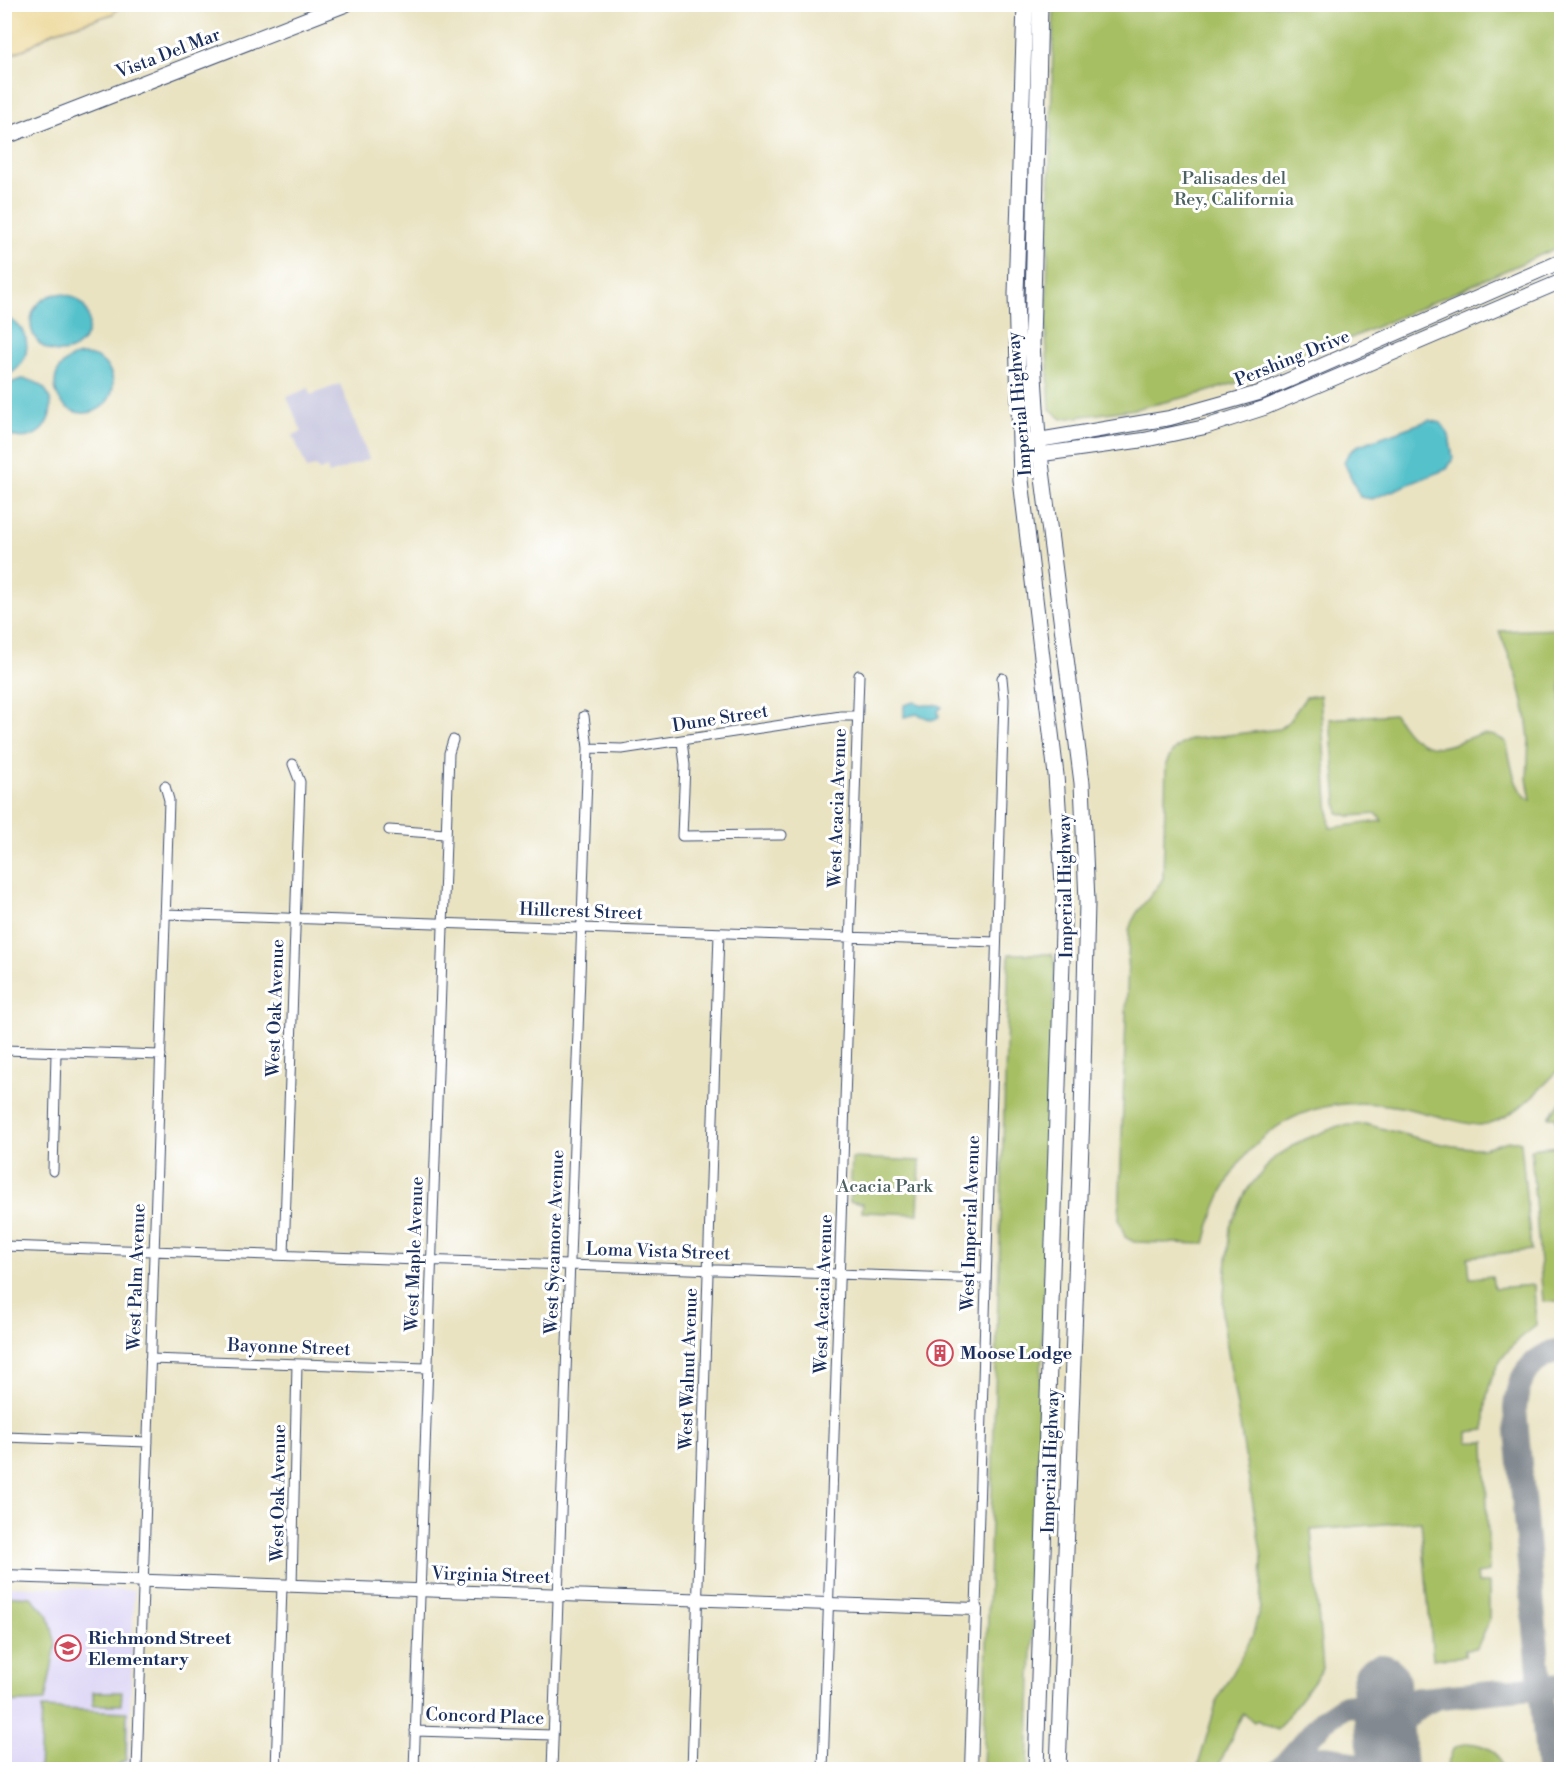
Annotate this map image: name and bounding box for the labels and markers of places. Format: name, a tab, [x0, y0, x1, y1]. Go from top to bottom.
building icon: Moose Lodge	[925, 1338, 955, 1368]
place label: Moose Lodge	[960, 1342, 1073, 1365]
place label: Richmond Street Elementary	[88, 1627, 232, 1671]
school or university icon: Richmond Street Elementary	[53, 1633, 83, 1663]

